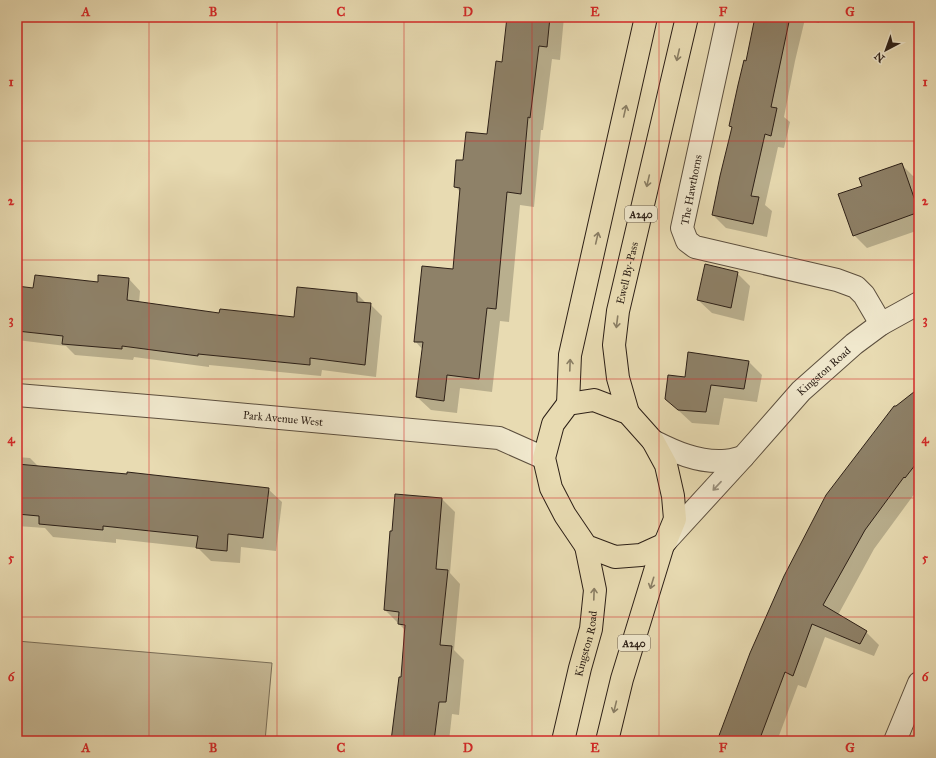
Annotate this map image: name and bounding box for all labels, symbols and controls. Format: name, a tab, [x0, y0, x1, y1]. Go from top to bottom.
text: A	[81, 4, 91, 20]
text: B	[209, 4, 218, 20]
text: C	[337, 4, 346, 20]
text: D	[463, 4, 473, 20]
text: E	[590, 4, 600, 20]
text: F	[719, 4, 728, 20]
text: G	[845, 4, 855, 20]
north arrow	[866, 30, 906, 70]
one-way arrow	[674, 48, 682, 61]
text: N	[871, 49, 888, 65]
text: 1	[8, 74, 14, 90]
text: 1	[922, 74, 928, 90]
one-way arrow	[622, 105, 629, 118]
street label: The Hawthorns	[678, 154, 705, 226]
one-way arrow	[644, 175, 652, 188]
text: 2	[8, 193, 15, 209]
text: 2	[922, 193, 929, 209]
road number: A240	[625, 206, 657, 222]
one-way arrow	[593, 232, 601, 245]
street label: Ewell By-Pass	[614, 241, 641, 305]
text: 3	[8, 312, 14, 328]
text: 3	[922, 312, 928, 328]
one-way arrow	[613, 315, 621, 328]
street label: Kingston Road	[794, 344, 854, 399]
one-way arrow	[566, 359, 574, 372]
street label: Park Avenue West	[242, 409, 324, 429]
text: 4	[7, 431, 15, 447]
text: 4	[921, 431, 929, 447]
one-way arrow	[712, 481, 722, 491]
text: 5	[8, 550, 15, 566]
text: 5	[922, 550, 929, 566]
one-way arrow	[648, 576, 655, 589]
one-way arrow	[591, 588, 598, 601]
street label: Kingston Road	[572, 610, 600, 678]
road number: A240	[618, 635, 650, 651]
text: 6	[8, 669, 16, 685]
text: 6	[922, 669, 930, 685]
one-way arrow	[611, 701, 619, 714]
text: A	[81, 740, 91, 756]
text: B	[209, 740, 218, 756]
text: C	[337, 740, 346, 756]
text: D	[463, 740, 473, 756]
text: E	[590, 740, 600, 756]
text: F	[719, 740, 728, 756]
text: G	[845, 740, 855, 756]

